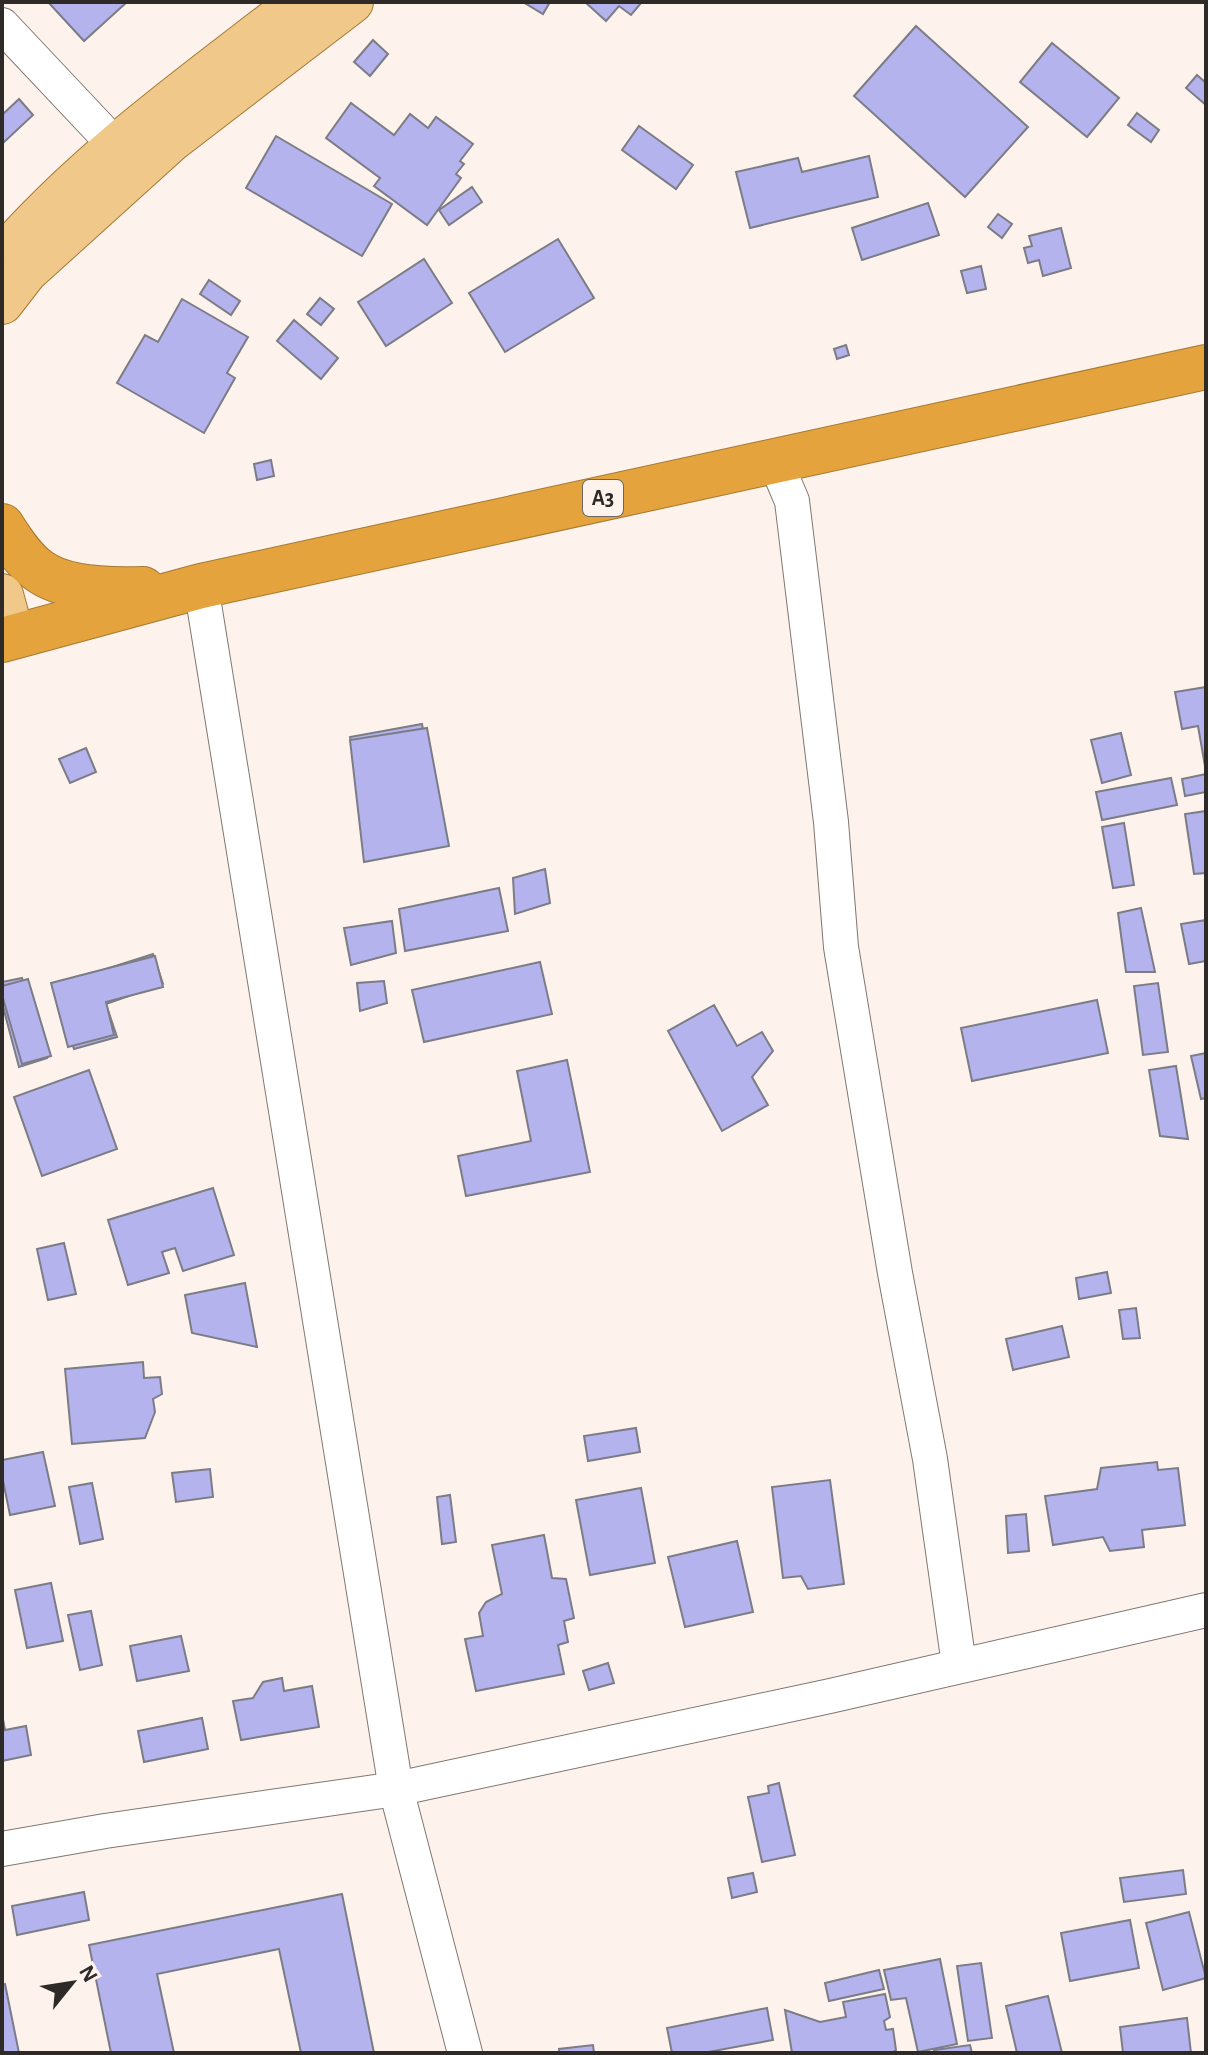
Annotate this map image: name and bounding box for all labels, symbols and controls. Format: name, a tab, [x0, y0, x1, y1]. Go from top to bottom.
road number: A3	[583, 480, 623, 516]
north arrow	[32, 1943, 112, 2023]
text: N	[75, 1961, 102, 1986]

